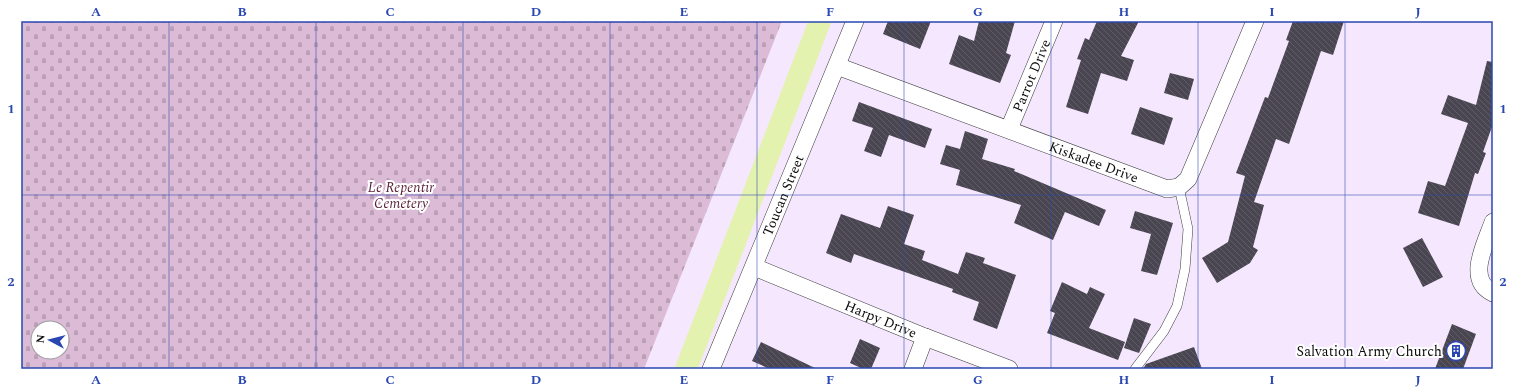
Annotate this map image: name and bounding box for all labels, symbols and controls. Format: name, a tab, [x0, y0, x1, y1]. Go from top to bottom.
text: A	[91, 2, 101, 22]
text: B	[237, 2, 247, 22]
text: C	[385, 2, 395, 22]
text: D	[531, 2, 541, 22]
text: E	[680, 2, 689, 22]
text: F	[826, 2, 834, 22]
text: G	[973, 2, 983, 22]
text: H	[1119, 2, 1130, 22]
text: I	[1269, 2, 1275, 22]
text: J	[1415, 2, 1421, 22]
street label: Parrot Drive	[1007, 36, 1056, 115]
text: 1	[7, 99, 15, 119]
text: 1	[1499, 99, 1507, 119]
street label: Kiskadee Drive	[1046, 136, 1142, 189]
street label: Toucan Street	[757, 152, 810, 239]
park label: Le Repentir Cemetery	[368, 177, 434, 214]
text: 2	[7, 272, 15, 292]
text: 2	[1499, 272, 1507, 292]
street label: Harpy Drive	[841, 295, 920, 344]
north arrow	[30, 320, 70, 360]
text: N	[32, 333, 50, 344]
building icon: Salvation Army Church	[1445, 340, 1467, 362]
place label: Salvation Army Church	[1297, 341, 1442, 362]
text: A	[91, 370, 101, 390]
text: B	[237, 370, 247, 390]
text: C	[385, 370, 395, 390]
text: D	[531, 370, 541, 390]
text: E	[680, 370, 689, 390]
text: F	[826, 370, 834, 390]
text: G	[973, 370, 983, 390]
text: H	[1119, 370, 1130, 390]
text: I	[1269, 370, 1275, 390]
text: J	[1415, 370, 1421, 390]

